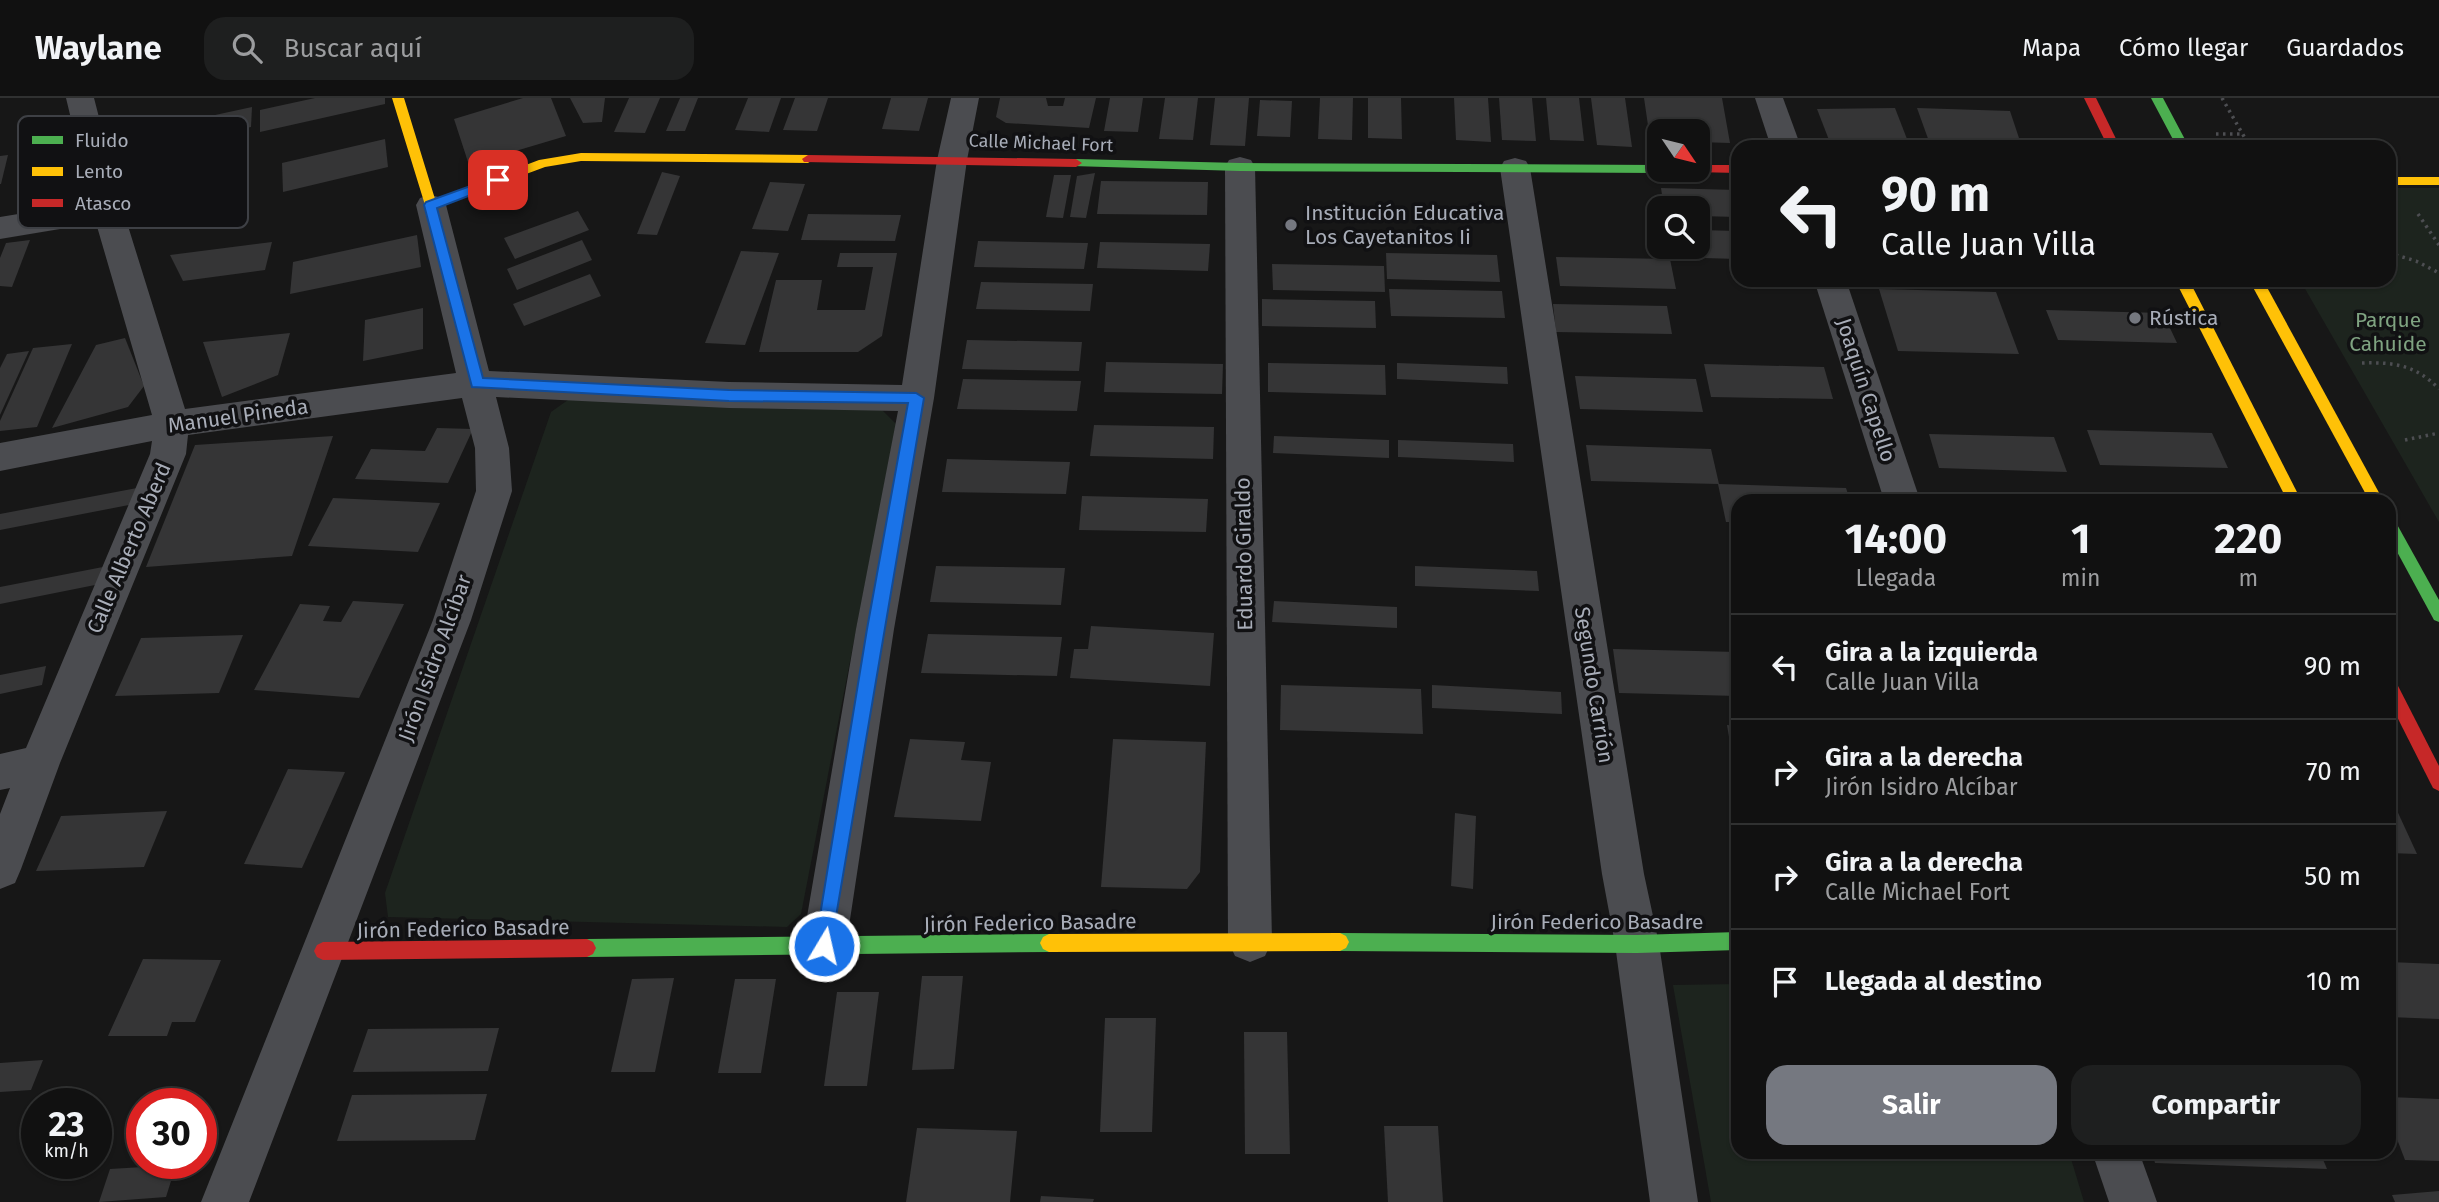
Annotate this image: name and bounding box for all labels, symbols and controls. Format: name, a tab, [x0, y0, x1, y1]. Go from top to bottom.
search box	[204, 17, 694, 80]
text: Waylane	[35, 28, 162, 68]
icon: search	[228, 29, 266, 67]
text: Buscar aquí	[284, 33, 422, 64]
text: Mapa	[2022, 34, 2081, 62]
text: Cómo llegar	[2119, 34, 2248, 62]
text: Guardados	[2286, 34, 2404, 62]
legend	[18, 116, 248, 228]
north arrow	[1647, 119, 1710, 182]
map controls	[1647, 119, 1710, 259]
text: Fluido	[75, 129, 129, 152]
street label: Calle Michael Fort	[968, 129, 1114, 157]
pin	[468, 150, 528, 210]
text: Lento	[75, 160, 123, 183]
icon: arrive	[479, 161, 517, 199]
text: 90 m	[1881, 165, 1990, 224]
icon: left	[1766, 168, 1857, 259]
text: Atasco	[75, 192, 131, 215]
button: search	[1647, 196, 1710, 259]
place label: Institución Educativa Los Cayetanitos Ii	[1305, 200, 1504, 250]
marker: Institución Educativa Los Cayetanitos Ii	[1283, 217, 1299, 233]
text: Calle Juan Villa	[1881, 225, 2096, 263]
place label: Rústica	[2149, 305, 2219, 331]
park label: Parque Cahuide	[2349, 307, 2427, 357]
marker: Rústica	[2127, 310, 2143, 326]
street label: Joaquín Capello	[1830, 315, 1902, 465]
street label: Manuel Pineda	[166, 393, 310, 439]
street label: Calle Alberto Aberd	[81, 459, 177, 637]
street label: Eduardo Giraldo	[1230, 477, 1258, 631]
text: 14:00	[1845, 514, 1947, 564]
text: 1	[2071, 514, 2090, 564]
text: 220	[2214, 514, 2282, 564]
text: Llegada	[1856, 564, 1936, 592]
text: min	[2061, 564, 2101, 592]
text: m	[2238, 564, 2258, 592]
street label: Jirón Isidro Alcíbar	[393, 571, 477, 745]
street label: Segundo Carrión	[1569, 605, 1619, 765]
text: Gira a la izquierda	[1825, 637, 2038, 668]
icon: left	[1766, 648, 1804, 686]
text: 90 m	[2304, 651, 2361, 682]
text: Calle Juan Villa	[1825, 668, 1980, 696]
text: Gira a la derecha	[1825, 742, 2023, 773]
icon: right	[1766, 753, 1804, 791]
text: 70 m	[2306, 756, 2361, 787]
text: Jirón Isidro Alcíbar	[1825, 773, 2018, 801]
text: Gira a la derecha	[1825, 847, 2023, 878]
icon: right	[1766, 858, 1804, 896]
text: 50 m	[2304, 861, 2361, 892]
text: Calle Michael Fort	[1825, 878, 2010, 906]
street label: Jirón Federico Basadre	[923, 908, 1137, 938]
position arrow	[787, 909, 861, 983]
street label: Jirón Federico Basadre	[1491, 909, 1703, 935]
street label: Jirón Federico Basadre	[356, 914, 570, 944]
icon: arrive	[1766, 963, 1804, 1001]
text: Llegada al destino	[1825, 966, 2042, 997]
text: 10 m	[2306, 966, 2361, 997]
button: Salir	[1766, 1065, 2057, 1145]
button: Compartir	[2071, 1065, 2361, 1145]
speed limit sign: 30	[126, 1088, 217, 1179]
text: 23	[48, 1103, 85, 1145]
text: km/h	[44, 1140, 89, 1162]

